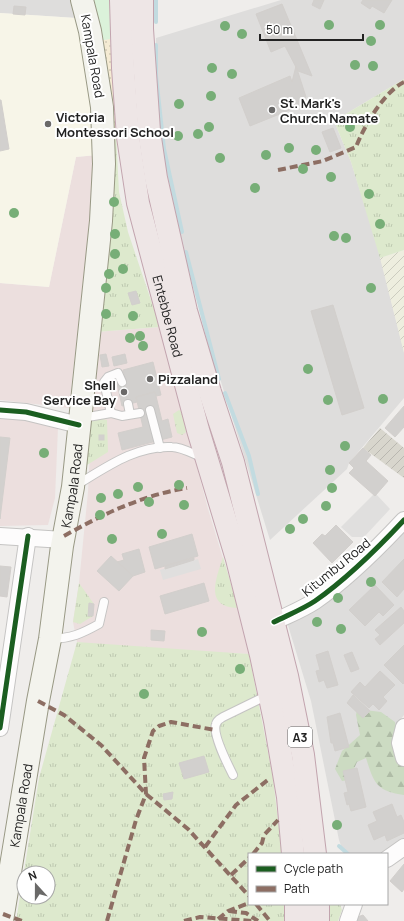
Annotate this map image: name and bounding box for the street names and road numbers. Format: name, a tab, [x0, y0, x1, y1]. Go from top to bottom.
street label: Kampala Road	[77, 13, 109, 99]
street label: Entebbe Road	[148, 273, 187, 359]
street label: Kampala Road	[57, 443, 87, 529]
street label: Kitumbu Road	[298, 534, 374, 600]
road number: A3	[288, 727, 312, 747]
street label: Kampala Road	[5, 762, 37, 849]

